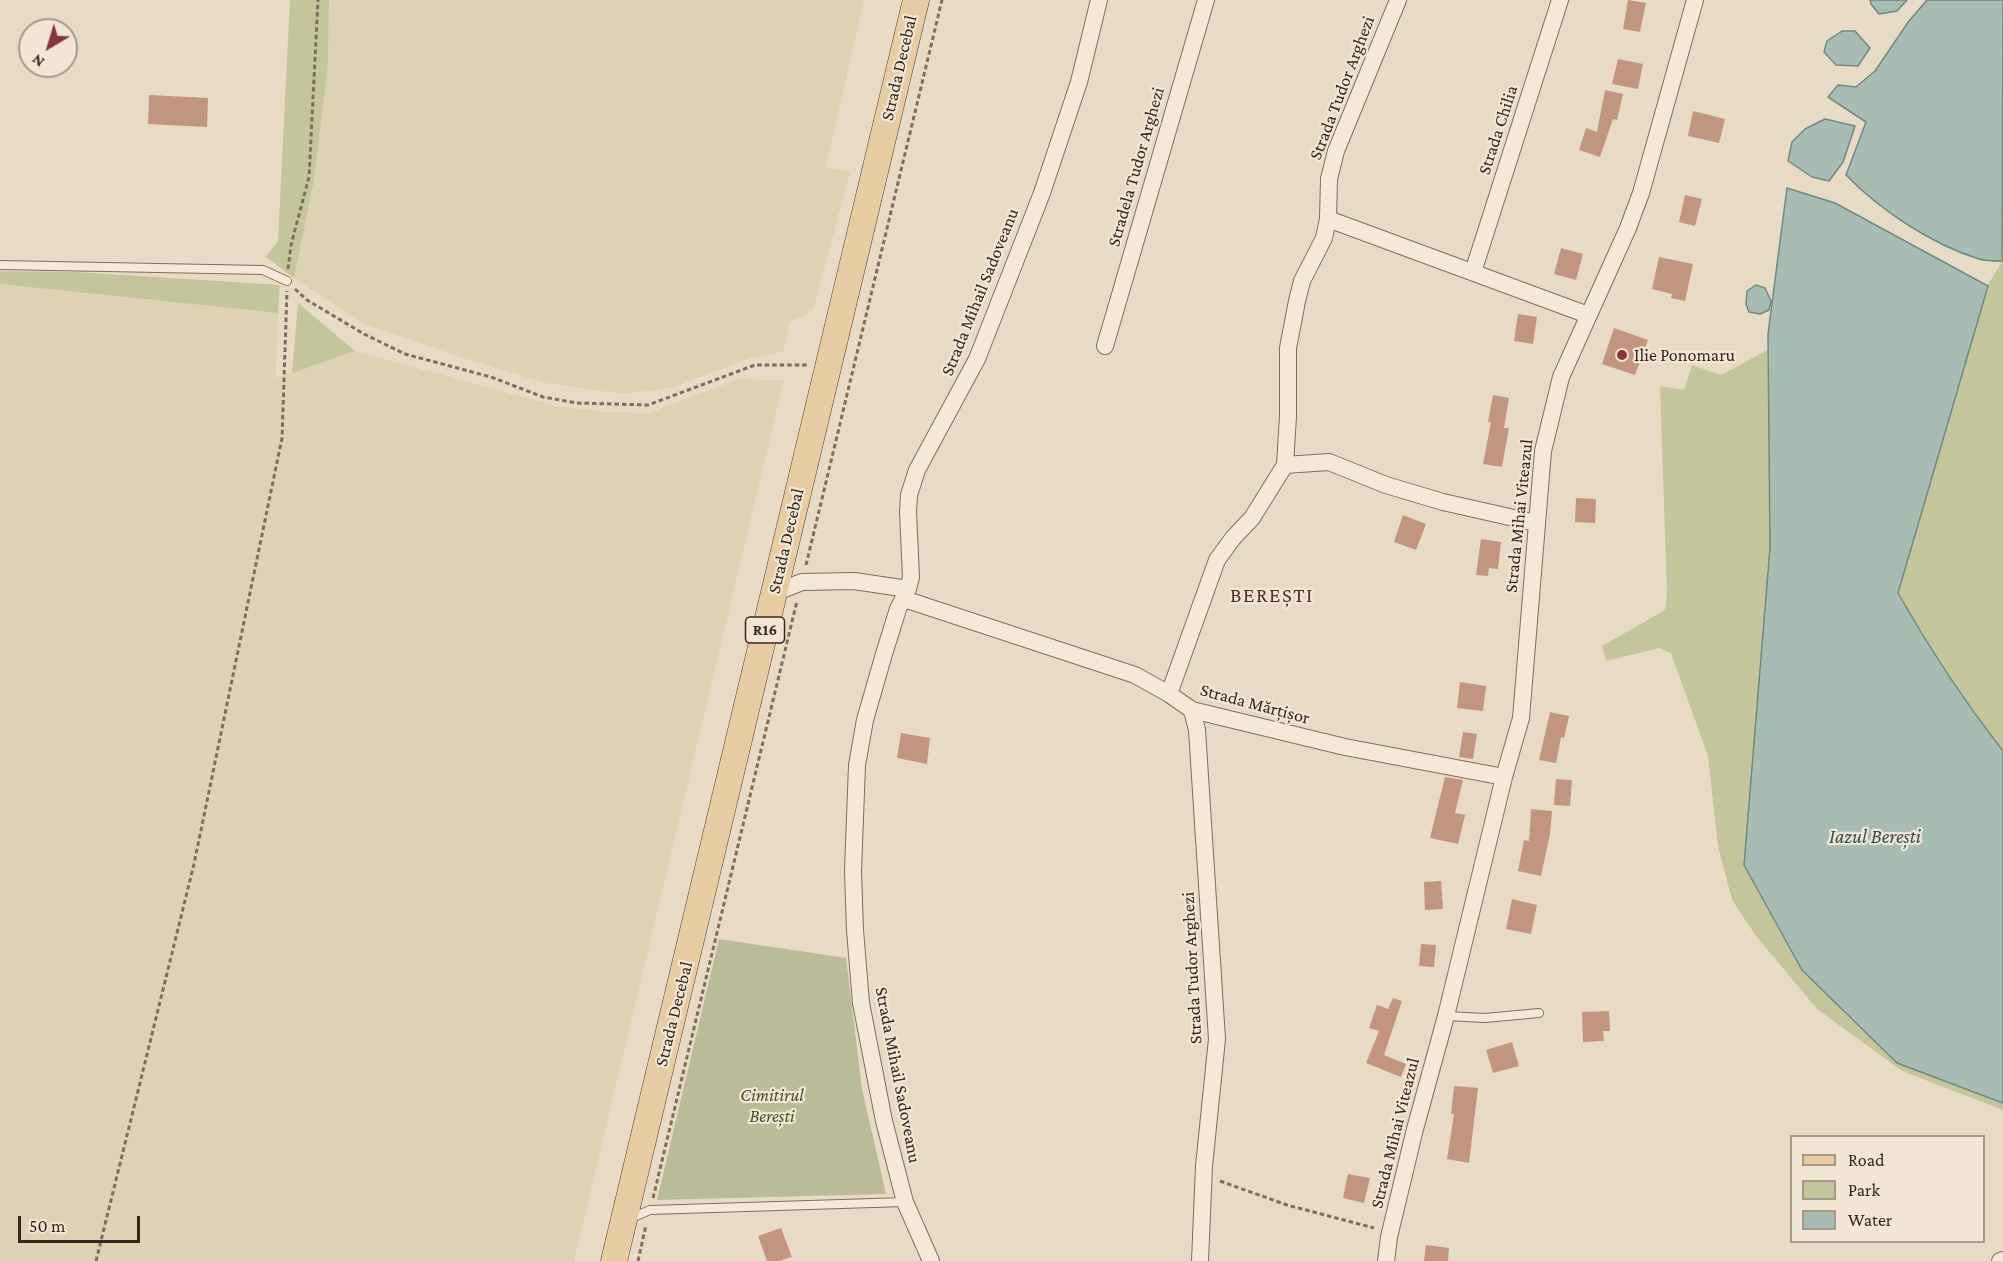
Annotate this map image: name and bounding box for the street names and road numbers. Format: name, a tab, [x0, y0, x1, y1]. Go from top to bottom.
street label: Strada Decebal	[876, 13, 922, 123]
street label: Strada Tudor Arghezi	[1305, 13, 1379, 163]
street label: Strada Chilia	[1473, 83, 1523, 177]
street label: Stradela Tudor Arghezi	[1103, 85, 1169, 249]
street label: Strada Mihail Sadoveanu	[936, 205, 1024, 379]
street label: Strada Mihai Viteazul	[1500, 438, 1538, 594]
street label: Strada Decebal	[763, 486, 809, 596]
road number: R16	[746, 617, 784, 643]
street label: Strada Mărțișor	[1198, 679, 1312, 729]
street label: Strada Tudor Arghezi	[1177, 891, 1207, 1045]
street label: Strada Decebal	[651, 959, 697, 1069]
street label: Strada Mihail Sadoveanu	[870, 985, 926, 1165]
street label: Strada Mihai Viteazul	[1366, 1056, 1424, 1210]

